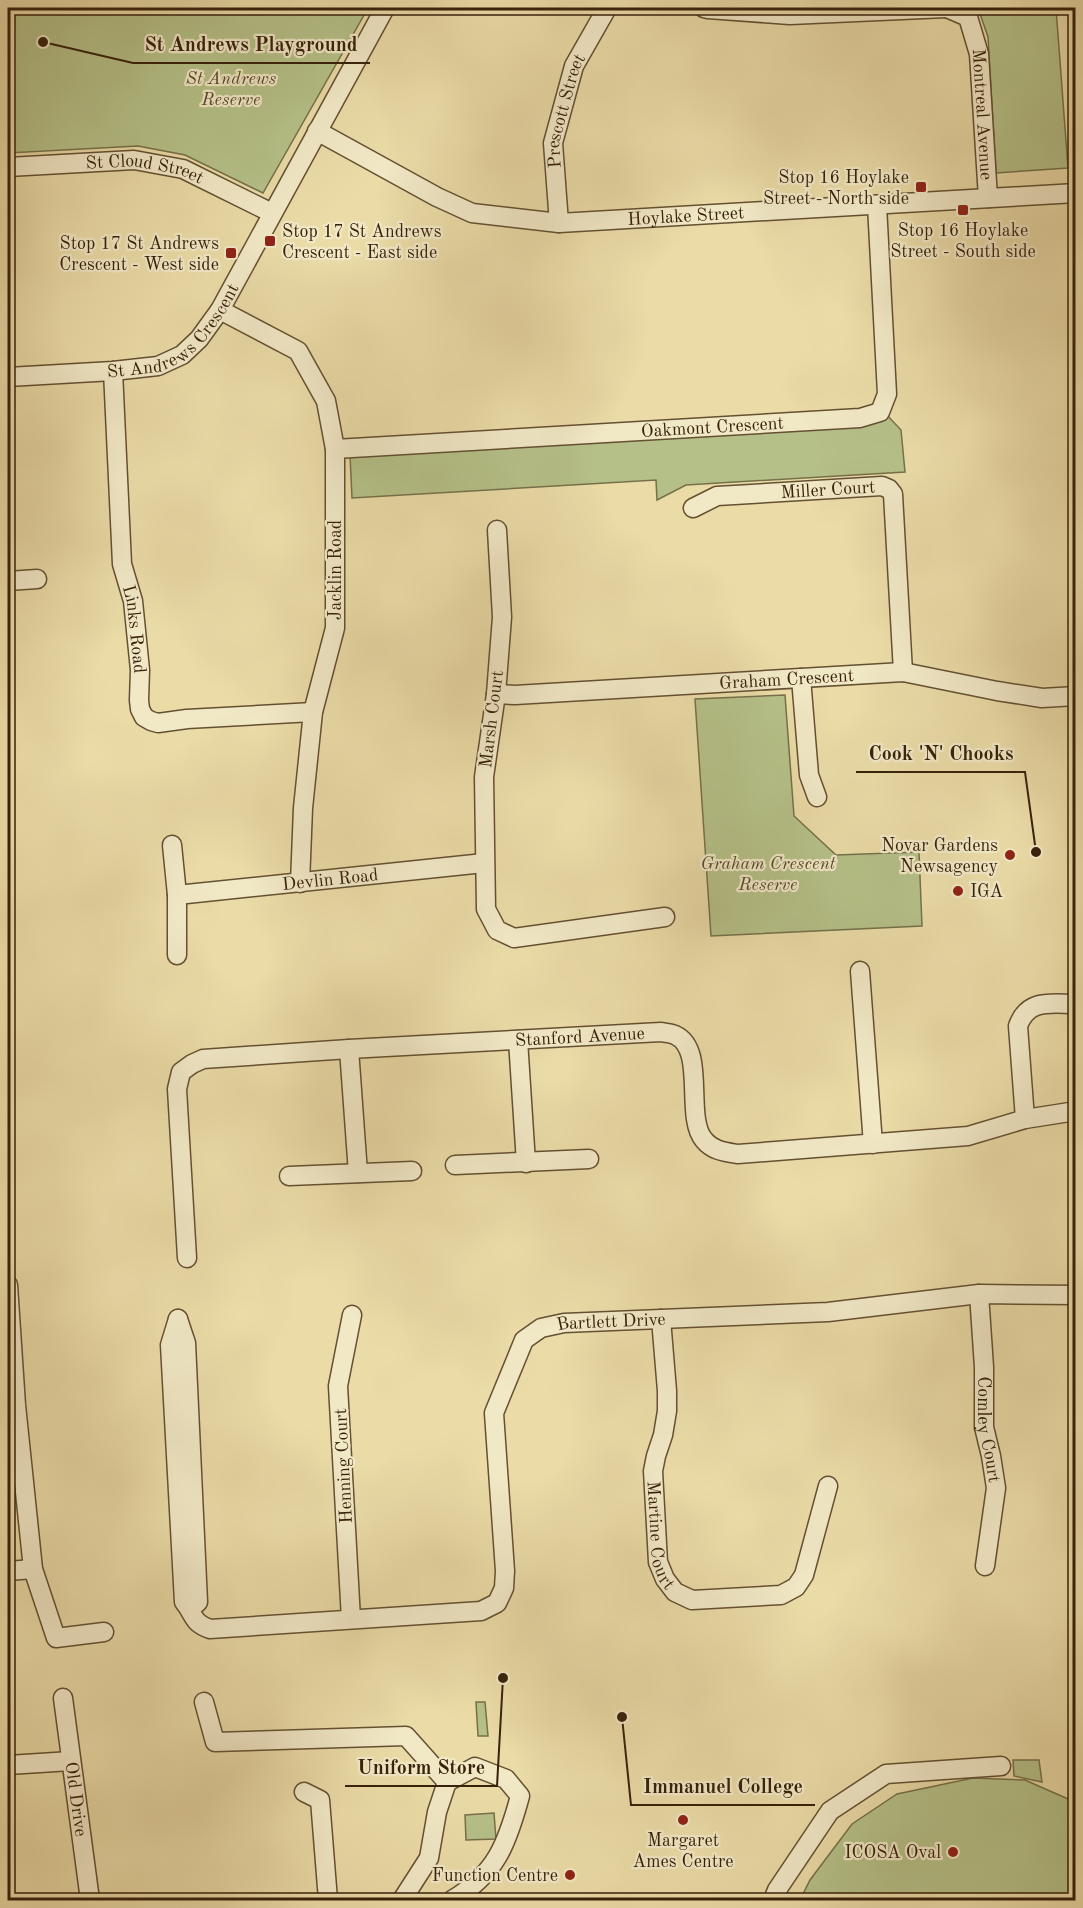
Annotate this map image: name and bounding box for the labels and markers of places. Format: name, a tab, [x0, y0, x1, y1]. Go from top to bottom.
callout: St Andrews Playground	[133, 25, 370, 63]
place label: Stop 16 Hoylake Street - North side	[763, 169, 909, 208]
marker: Stop 16 Hoylake Street - North side	[914, 180, 928, 194]
marker: Stop 16 Hoylake Street - South side	[956, 203, 970, 217]
place label: Stop 16 Hoylake Street - South side	[890, 222, 1036, 261]
place label: Stop 17 St Andrews Crescent - East side	[282, 223, 442, 262]
marker: Stop 17 St Andrews Crescent - East side	[263, 234, 277, 248]
place label: Stop 17 St Andrews Crescent - West side	[59, 235, 219, 274]
marker: Stop 17 St Andrews Crescent - West side	[224, 246, 238, 260]
callout: Cook 'N' Chooks	[856, 734, 1025, 772]
place label: Novar Gardens Newsagency	[881, 837, 998, 876]
marker: Novar Gardens Newsagency	[1003, 848, 1017, 862]
place label: IGA	[970, 883, 1003, 901]
marker: IGA	[951, 884, 965, 898]
callout: Uniform Store	[345, 1748, 497, 1786]
callout: Immanuel College	[631, 1767, 815, 1805]
marker: Margaret Ames Centre	[676, 1813, 690, 1827]
place label: Margaret Ames Centre	[632, 1832, 734, 1871]
place label: ICOSA Oval	[844, 1844, 941, 1862]
marker: ICOSA Oval	[946, 1845, 960, 1859]
place label: Function Centre	[432, 1867, 558, 1885]
marker: Function Centre	[563, 1868, 577, 1882]

